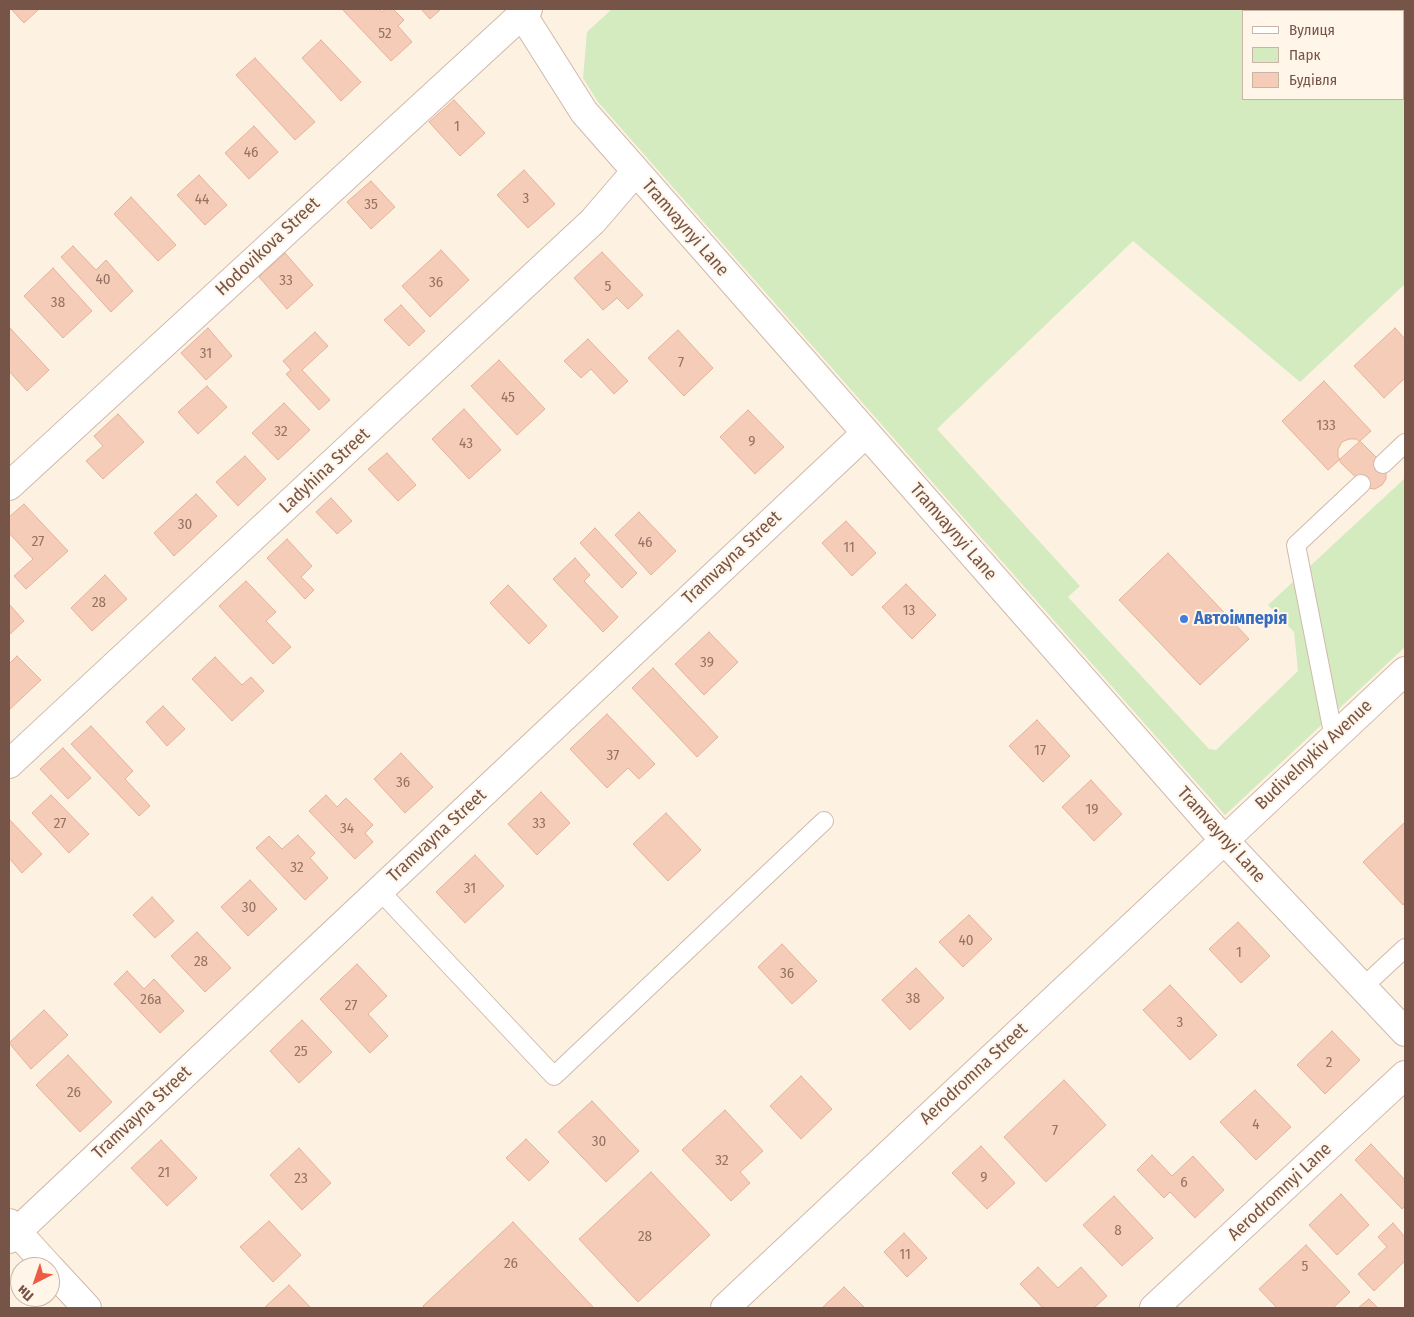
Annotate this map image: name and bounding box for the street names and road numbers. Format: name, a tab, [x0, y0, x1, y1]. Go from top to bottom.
street label: Tramvaynyi Lane	[637, 175, 733, 281]
street label: Hodovikova Street	[211, 193, 325, 301]
street label: Ladyhina Street	[276, 424, 374, 518]
street label: Tramvaynyi Lane	[905, 479, 1001, 585]
street label: Tramvayna Street	[678, 507, 786, 609]
street label: Budivelnykiv Avenue	[1251, 695, 1377, 815]
street label: Tramvaynyi Lane	[1172, 783, 1270, 887]
street label: Tramvayna Street	[383, 785, 491, 887]
street label: Aerodromna Street	[916, 1019, 1032, 1129]
street label: Tramvayna Street	[88, 1062, 196, 1164]
street label: Aerodromnyi Lane	[1224, 1139, 1336, 1245]

